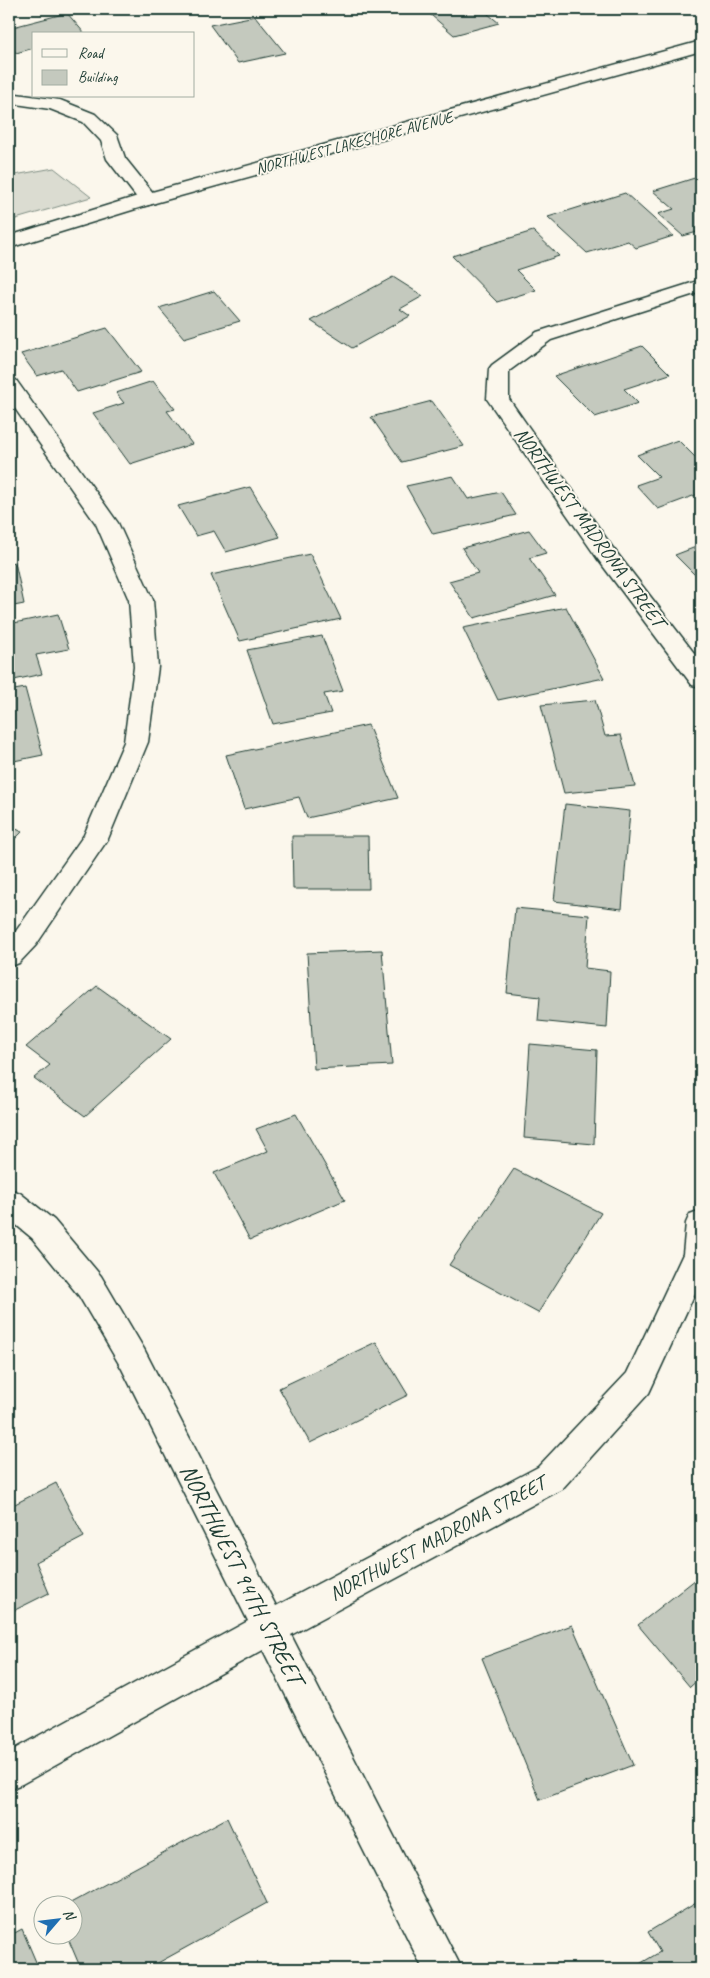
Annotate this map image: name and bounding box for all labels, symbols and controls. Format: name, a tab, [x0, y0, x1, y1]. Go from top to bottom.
legend	[32, 32, 195, 98]
text: Road	[78, 44, 105, 63]
text: Building	[78, 68, 118, 87]
street label: NORTHWEST LAKESHORE AVENUE	[253, 106, 458, 179]
street label: NORTHWEST MADRONA STREET	[509, 422, 673, 636]
street label: NORTHWEST 94TH STREET	[173, 1459, 313, 1694]
street label: NORTHWEST MADRONA STREET	[325, 1468, 554, 1606]
north arrow	[32, 1896, 82, 1946]
text: N	[59, 1906, 80, 1924]

